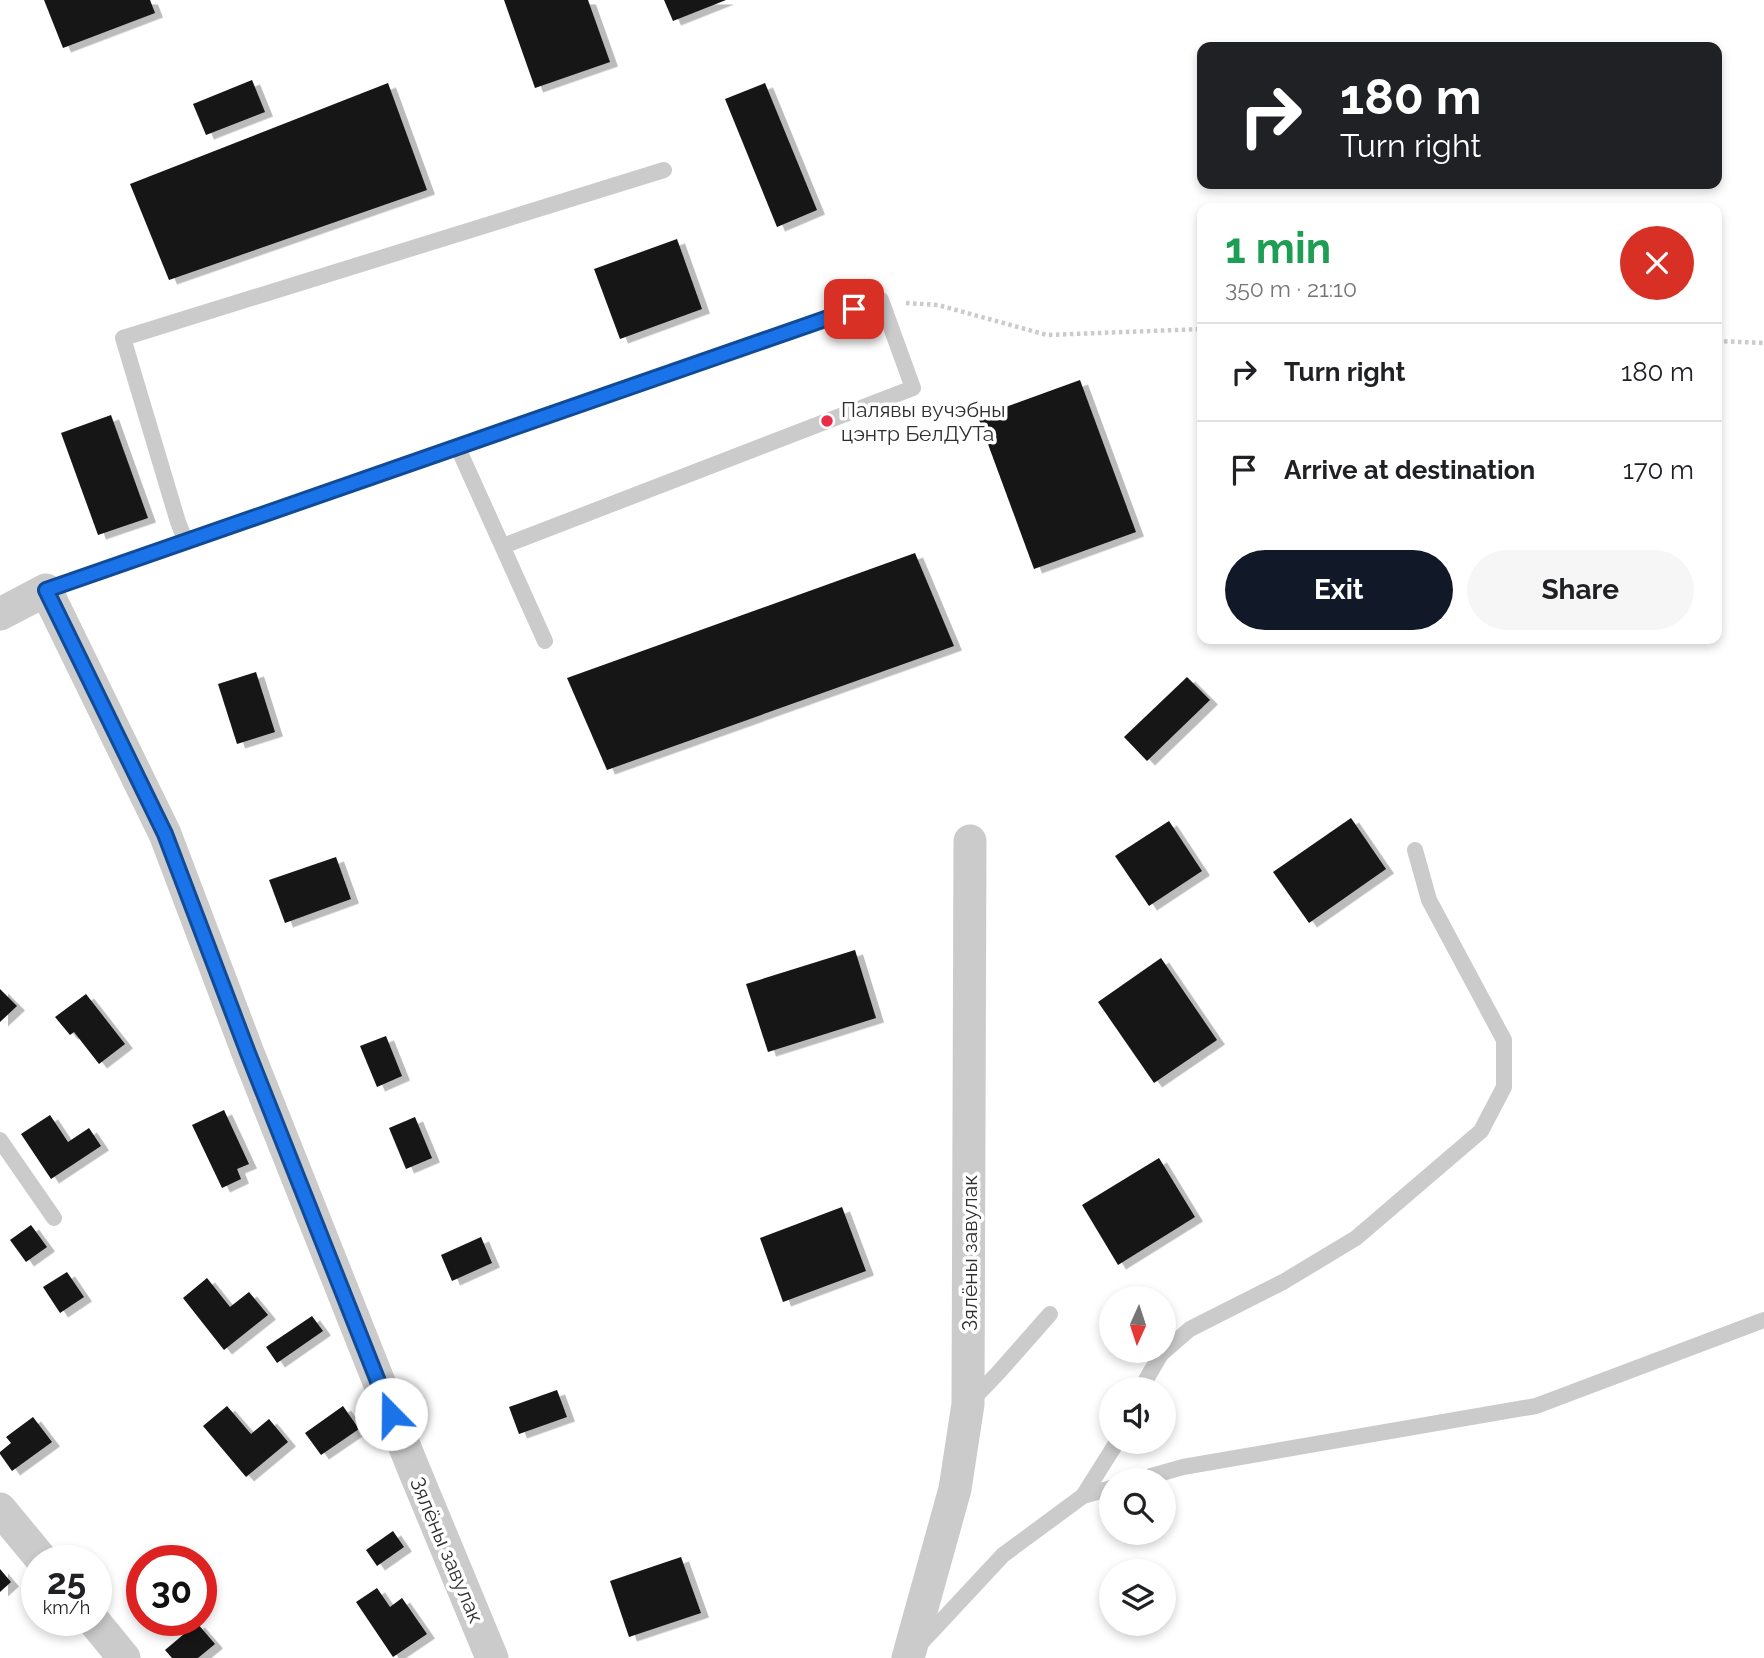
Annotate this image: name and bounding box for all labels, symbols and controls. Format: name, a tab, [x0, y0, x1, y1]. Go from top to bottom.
text: 180 m	[1340, 68, 1481, 125]
icon: right	[1225, 70, 1316, 161]
text: Turn right	[1340, 127, 1481, 164]
text: 1 min	[1225, 224, 1331, 273]
button: close	[1620, 226, 1694, 300]
text: 350 m · 21:10	[1225, 275, 1357, 302]
pin	[824, 279, 884, 339]
icon: arrive	[835, 290, 873, 328]
icon: right	[1225, 353, 1263, 391]
text: Turn right	[1284, 357, 1405, 387]
text: 180 m	[1621, 357, 1694, 387]
place label: Палявы вучэбны цэнтр БелДУТа	[841, 397, 1006, 446]
marker: Палявы вучэбны цэнтр БелДУТа	[819, 413, 835, 429]
icon: arrive	[1225, 451, 1263, 489]
text: Arrive at destination	[1284, 455, 1535, 485]
text: 170 m	[1623, 455, 1694, 485]
button: Exit	[1225, 550, 1453, 630]
button: Share	[1467, 550, 1694, 630]
street label: Зялёны завулак	[957, 1175, 982, 1331]
north arrow	[1099, 1286, 1176, 1363]
map controls	[1099, 1286, 1176, 1636]
position arrow	[354, 1377, 428, 1451]
button: sound	[1099, 1377, 1176, 1454]
button: search	[1099, 1468, 1176, 1545]
street label: Зялёны завулак	[405, 1473, 489, 1627]
speed limit sign: 30	[126, 1545, 217, 1636]
button: layers	[1099, 1559, 1176, 1636]
text: 25	[47, 1561, 86, 1602]
text: km/h	[43, 1597, 90, 1618]

